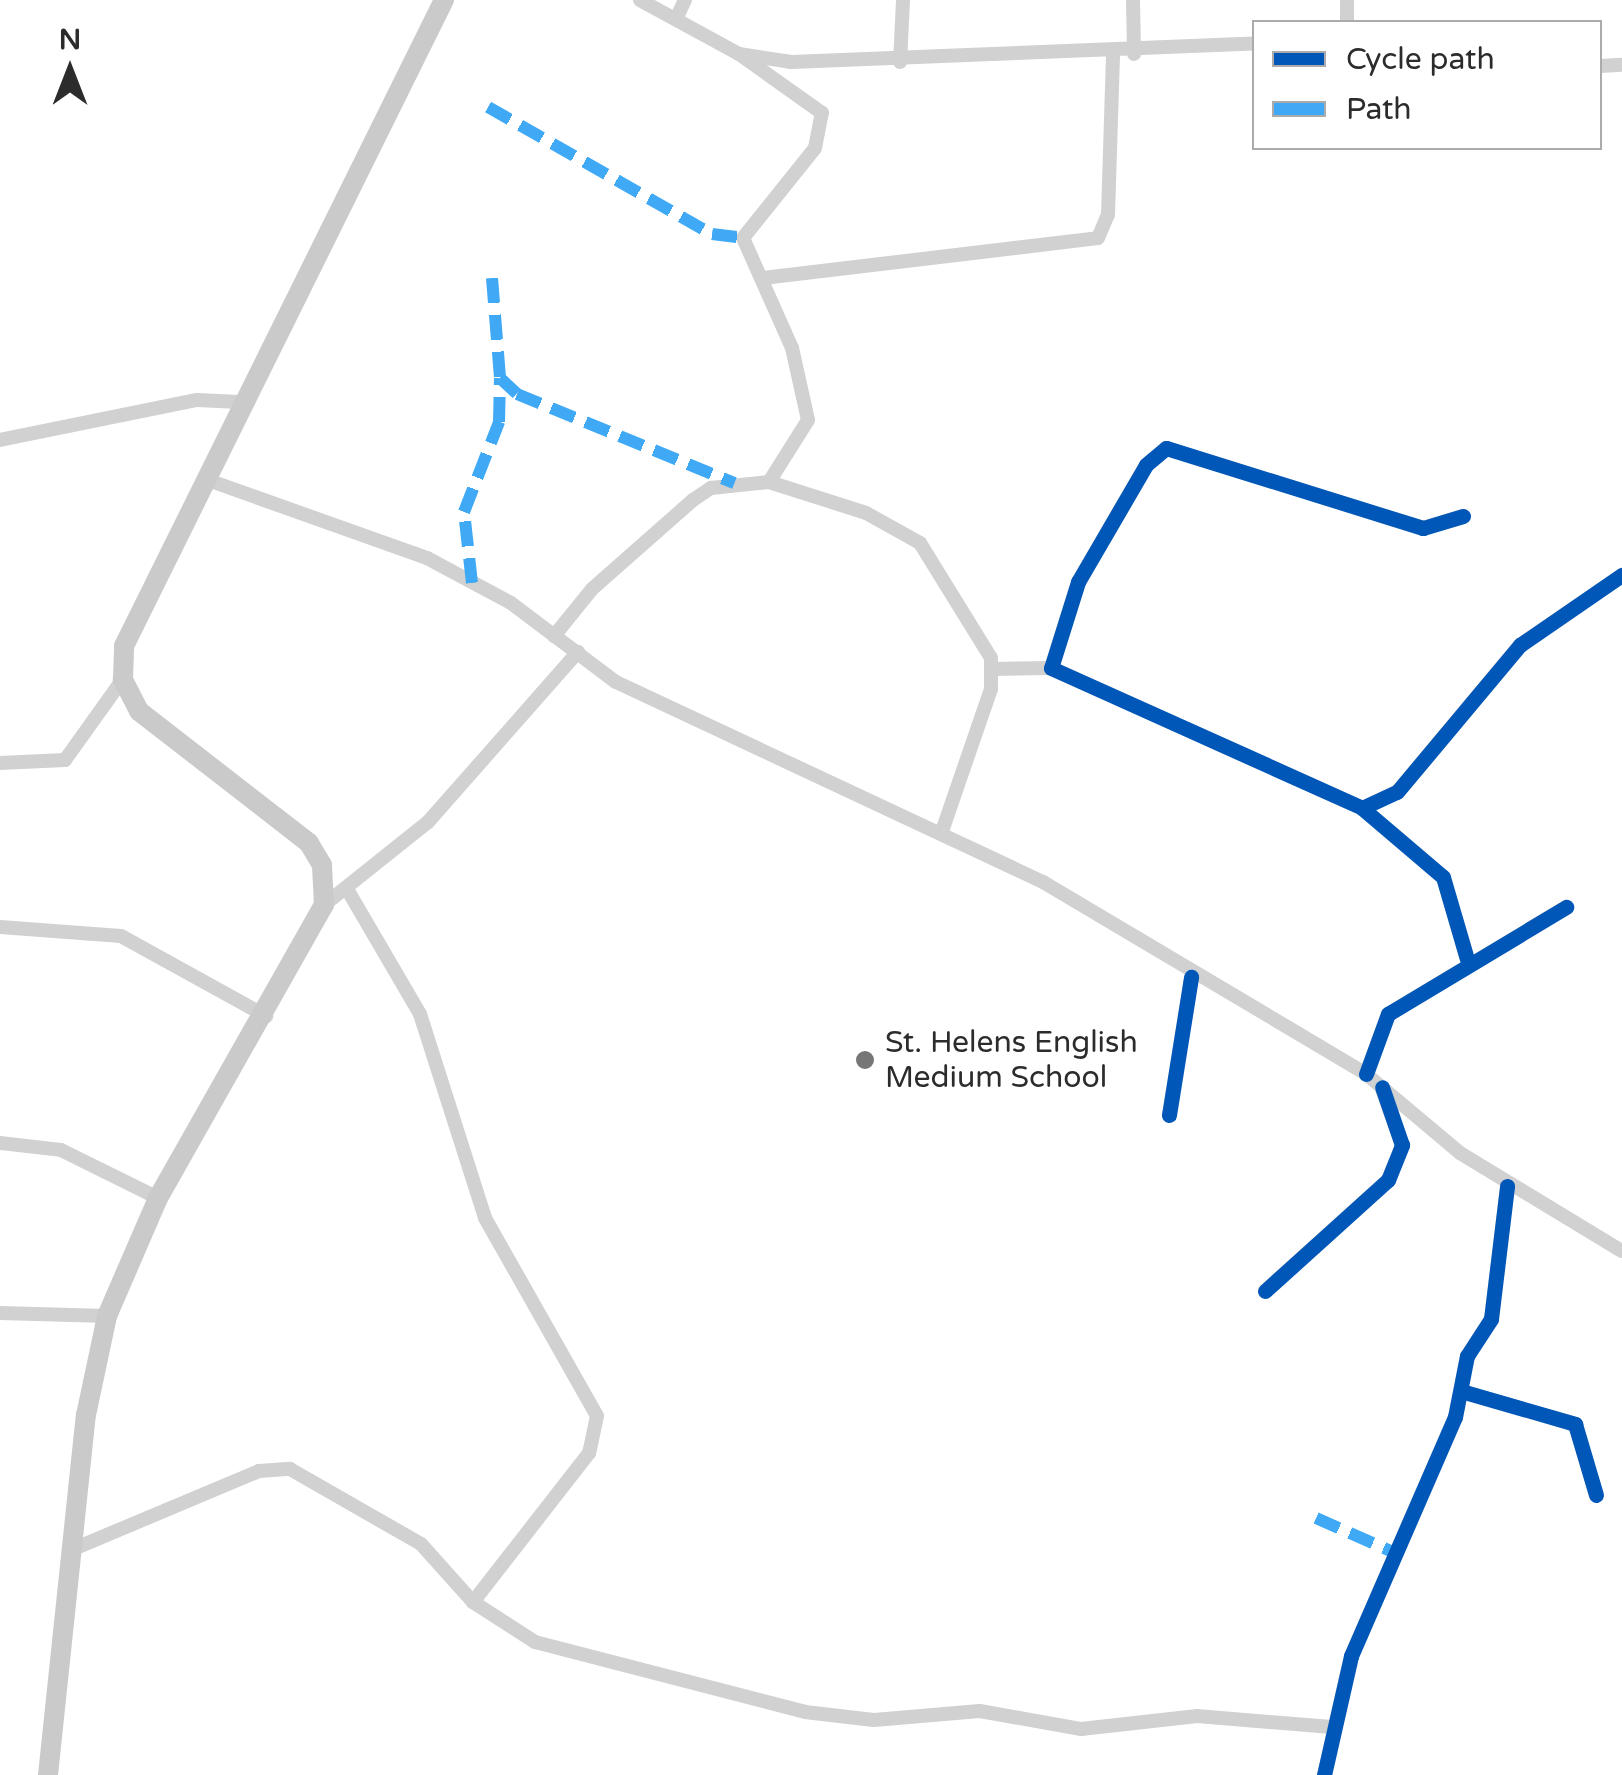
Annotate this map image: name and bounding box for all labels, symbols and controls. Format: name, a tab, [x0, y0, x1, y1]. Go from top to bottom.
north arrow	[20, 20, 120, 120]
legend	[1252, 20, 1602, 150]
text: N	[59, 23, 81, 57]
text: Cycle path	[1346, 41, 1495, 78]
text: Path	[1346, 91, 1412, 128]
place label: St. Helens English Medium School	[885, 1025, 1138, 1096]
marker: St. Helens English Medium School	[854, 1049, 876, 1071]

